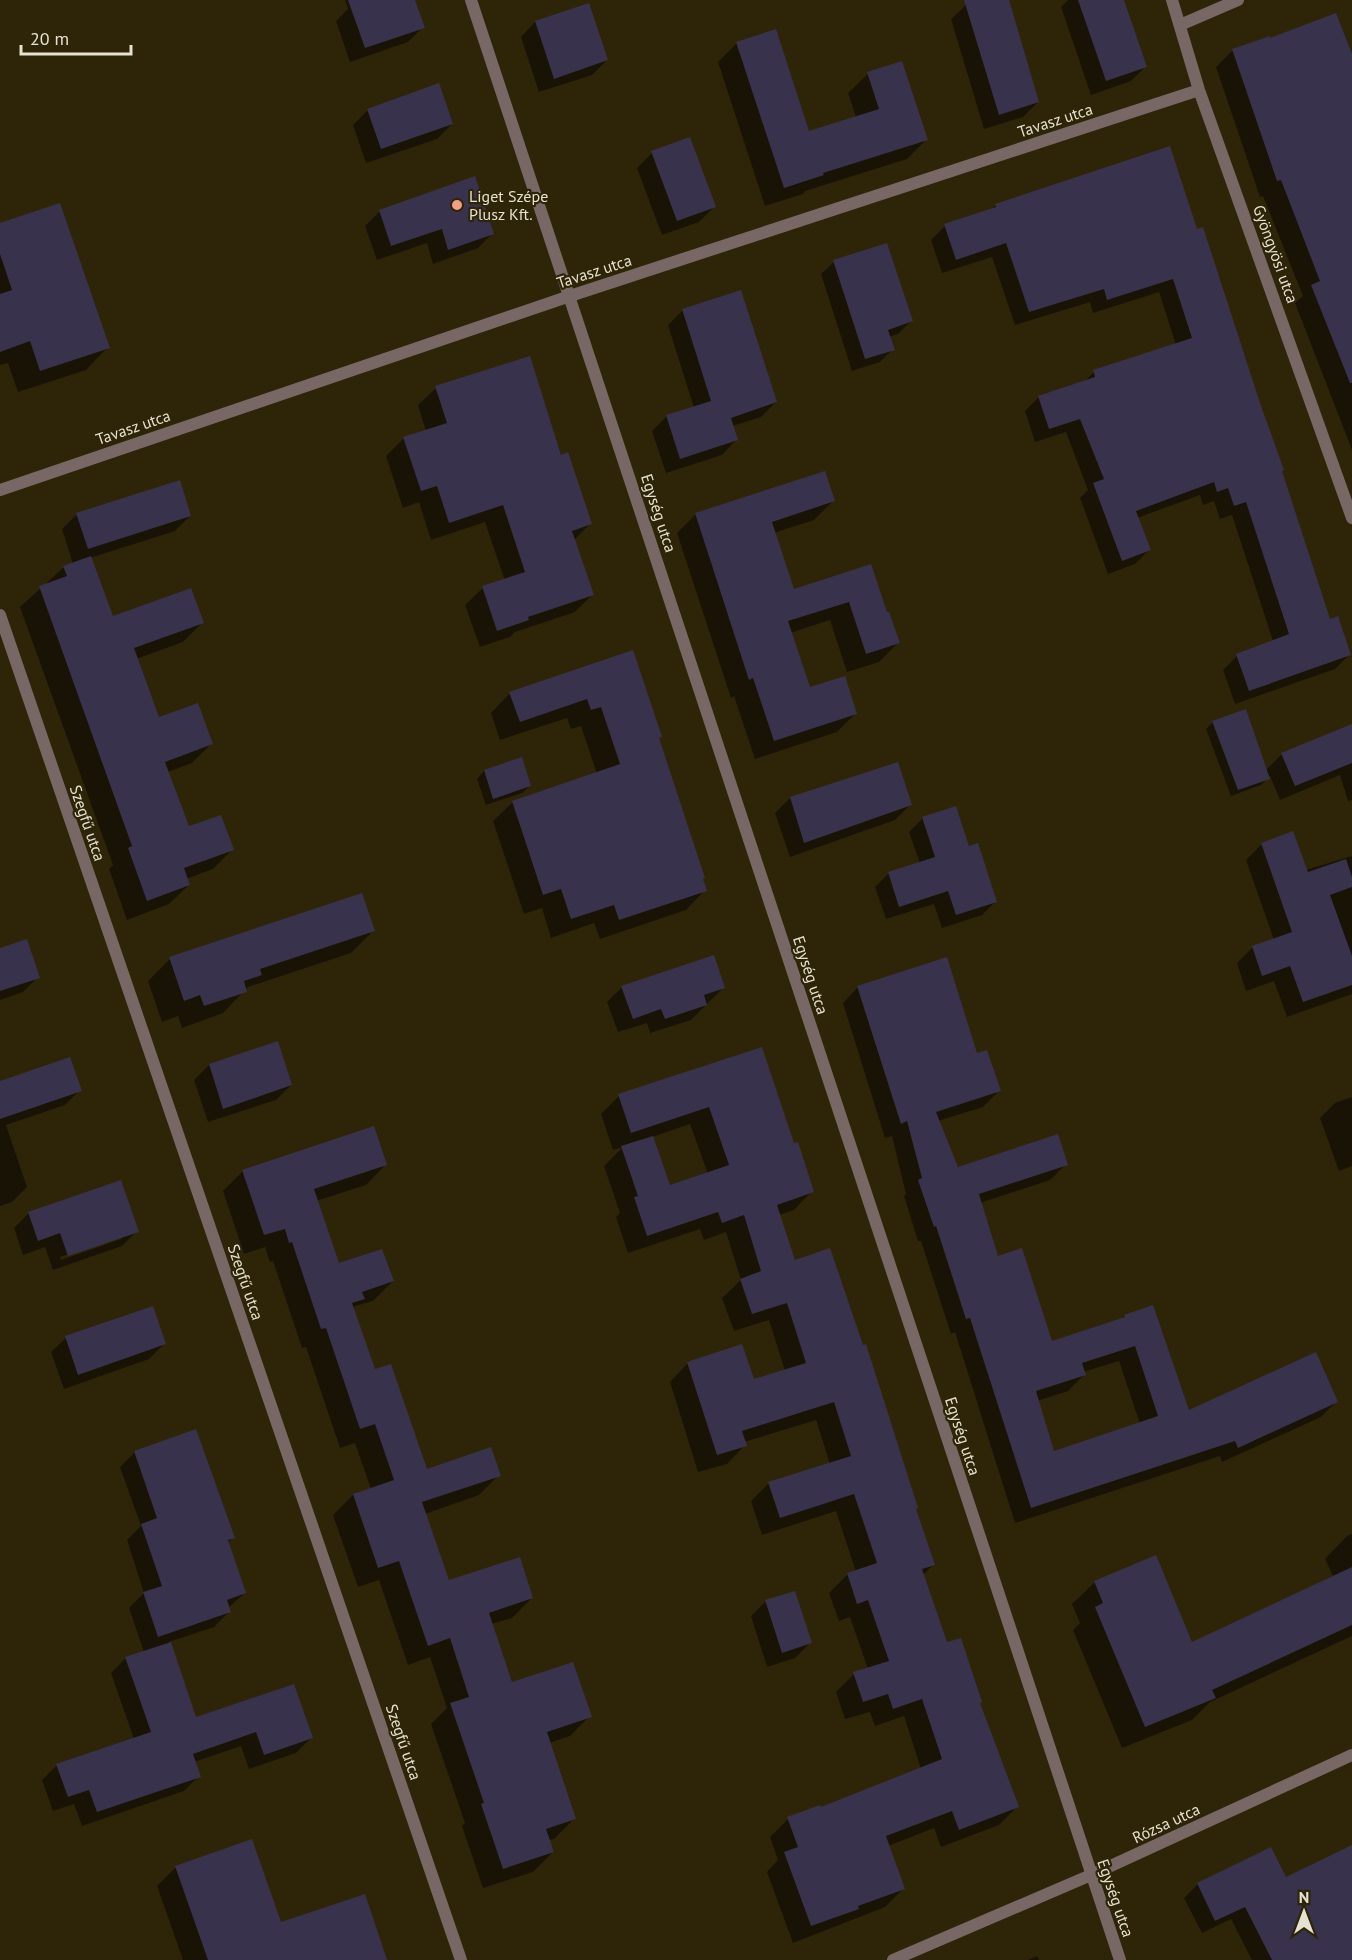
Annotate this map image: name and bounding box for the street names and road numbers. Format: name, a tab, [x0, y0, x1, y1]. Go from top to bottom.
street label: Tavasz utca	[1015, 99, 1095, 141]
street label: Gyöngyösi utca	[1249, 202, 1303, 306]
street label: Tavasz utca	[554, 250, 634, 292]
street label: Tavasz utca	[93, 405, 173, 449]
street label: Egység utca	[637, 471, 681, 555]
street label: Szegfű utca	[66, 782, 110, 864]
street label: Egység utca	[789, 933, 833, 1017]
street label: Szegfű utca	[224, 1241, 268, 1323]
street label: Egység utca	[941, 1394, 985, 1478]
street label: Szegfű utca	[382, 1701, 426, 1783]
street label: Rózsa utca	[1129, 1799, 1203, 1847]
street label: Egység utca	[1093, 1856, 1139, 1940]

